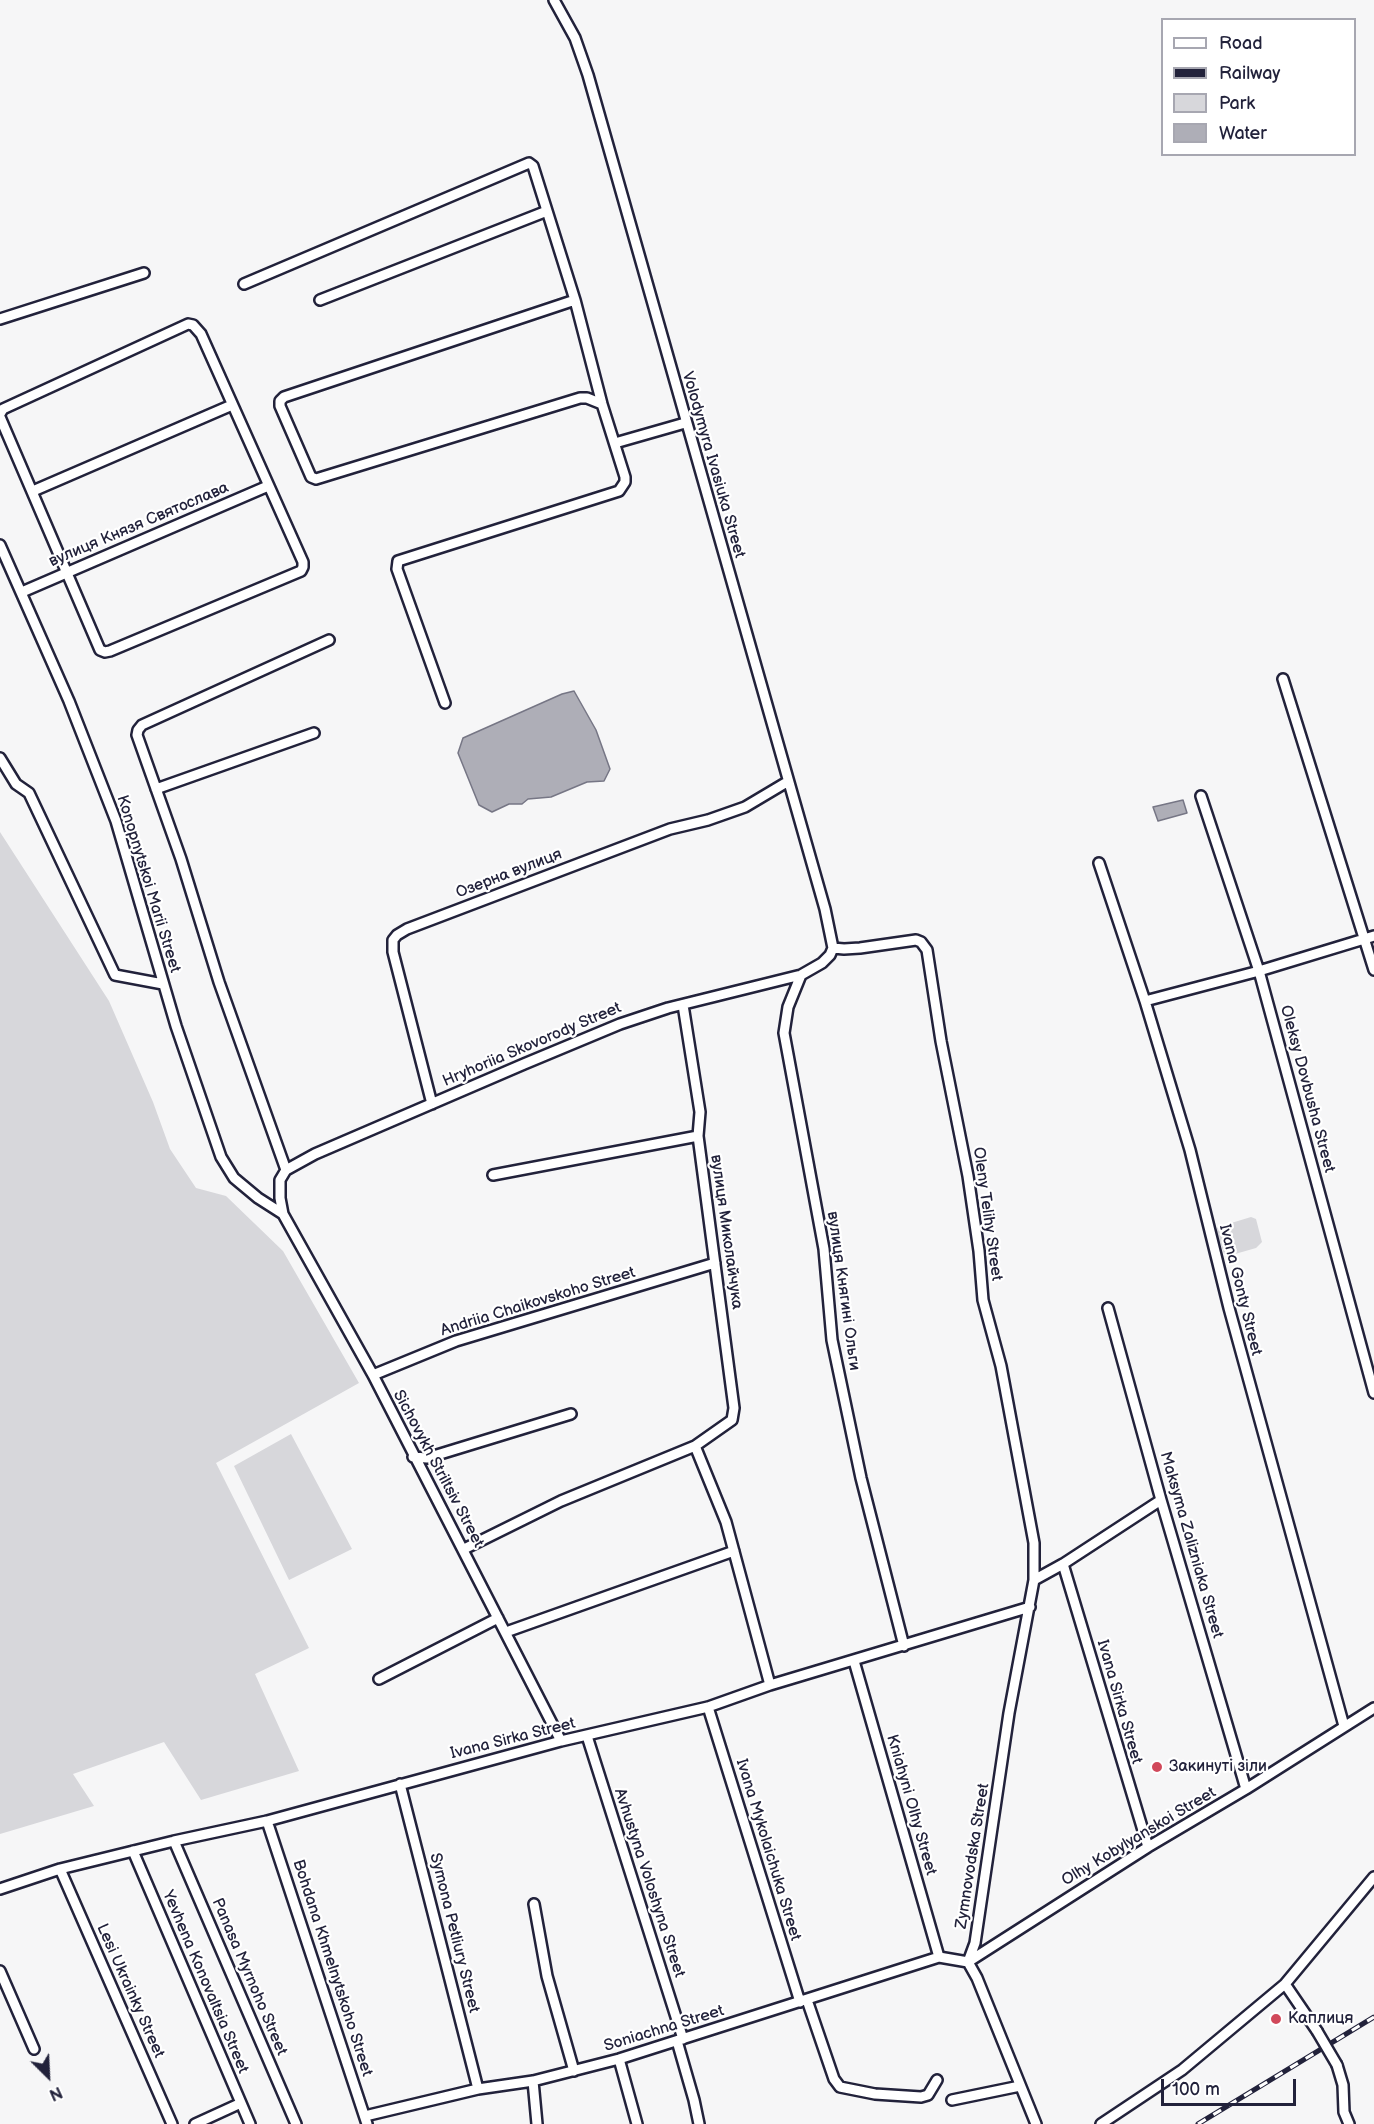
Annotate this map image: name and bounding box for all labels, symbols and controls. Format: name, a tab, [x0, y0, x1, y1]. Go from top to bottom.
legend	[1161, 18, 1356, 156]
text: Road	[1219, 33, 1263, 54]
text: Railway	[1219, 63, 1281, 84]
text: Park	[1219, 93, 1255, 114]
text: Water	[1219, 123, 1267, 144]
street label: Volodymyra Ivasiuka Street	[677, 370, 749, 560]
street label: вулиця Князя Святослава	[46, 478, 232, 572]
street label: Konopnytskoi Marii Street	[112, 793, 184, 975]
street label: Озерна вулиця	[453, 845, 565, 903]
street label: Hryhoriia Skovorody Street	[440, 999, 624, 1091]
street label: Oleksy Dovbusha Street	[1275, 1003, 1339, 1175]
street label: Oleny Telihy Street	[968, 1146, 1006, 1282]
street label: вулиця Миколайчука	[706, 1153, 746, 1311]
street label: вулиця Княгині Ольги	[822, 1210, 864, 1372]
street label: Ivana Gonty Street	[1214, 1222, 1266, 1358]
street label: Andriia Chaikovskoho Street	[438, 1263, 638, 1341]
street label: Sichovykh Striltsiv Street	[388, 1387, 488, 1551]
street label: Maksyma Zalizniaka Street	[1155, 1450, 1227, 1640]
street label: Ivana Sirka Street	[1092, 1638, 1146, 1766]
street label: Ivana Sirka Street	[449, 1714, 577, 1764]
street label: Kniahyni Olhy Street	[882, 1732, 940, 1878]
street label: Ivana Mykolaichuka Street	[731, 1757, 805, 1943]
place label: Закинуті зіли	[1169, 1757, 1267, 1777]
marker: Закинуті зіли	[1150, 1760, 1164, 1774]
street label: Zymnovodska Street	[952, 1782, 994, 1930]
street label: Olhy Kobylyanskoi Street	[1058, 1783, 1220, 1891]
street label: Avhustyna Voloshyna Street	[609, 1786, 689, 1980]
street label: Symona Petliury Street	[425, 1851, 483, 2015]
street label: Bohdana Khmelnytskoho Street	[288, 1857, 376, 2079]
street label: Yevhena Konovaltsia Street	[158, 1888, 252, 2076]
street label: Panasa Myrnoho Street	[207, 1895, 291, 2059]
street label: Lesi Ukrainky Street	[92, 1921, 168, 2061]
street label: Soniachna Street	[602, 2002, 726, 2056]
place label: Каплиця	[1288, 2009, 1353, 2029]
marker: Каплиця	[1269, 2012, 1283, 2026]
north arrow	[18, 2046, 78, 2106]
scale bar	[1164, 2067, 1299, 2105]
text: 100 m	[1172, 2079, 1220, 2100]
text: N	[46, 2082, 65, 2104]

